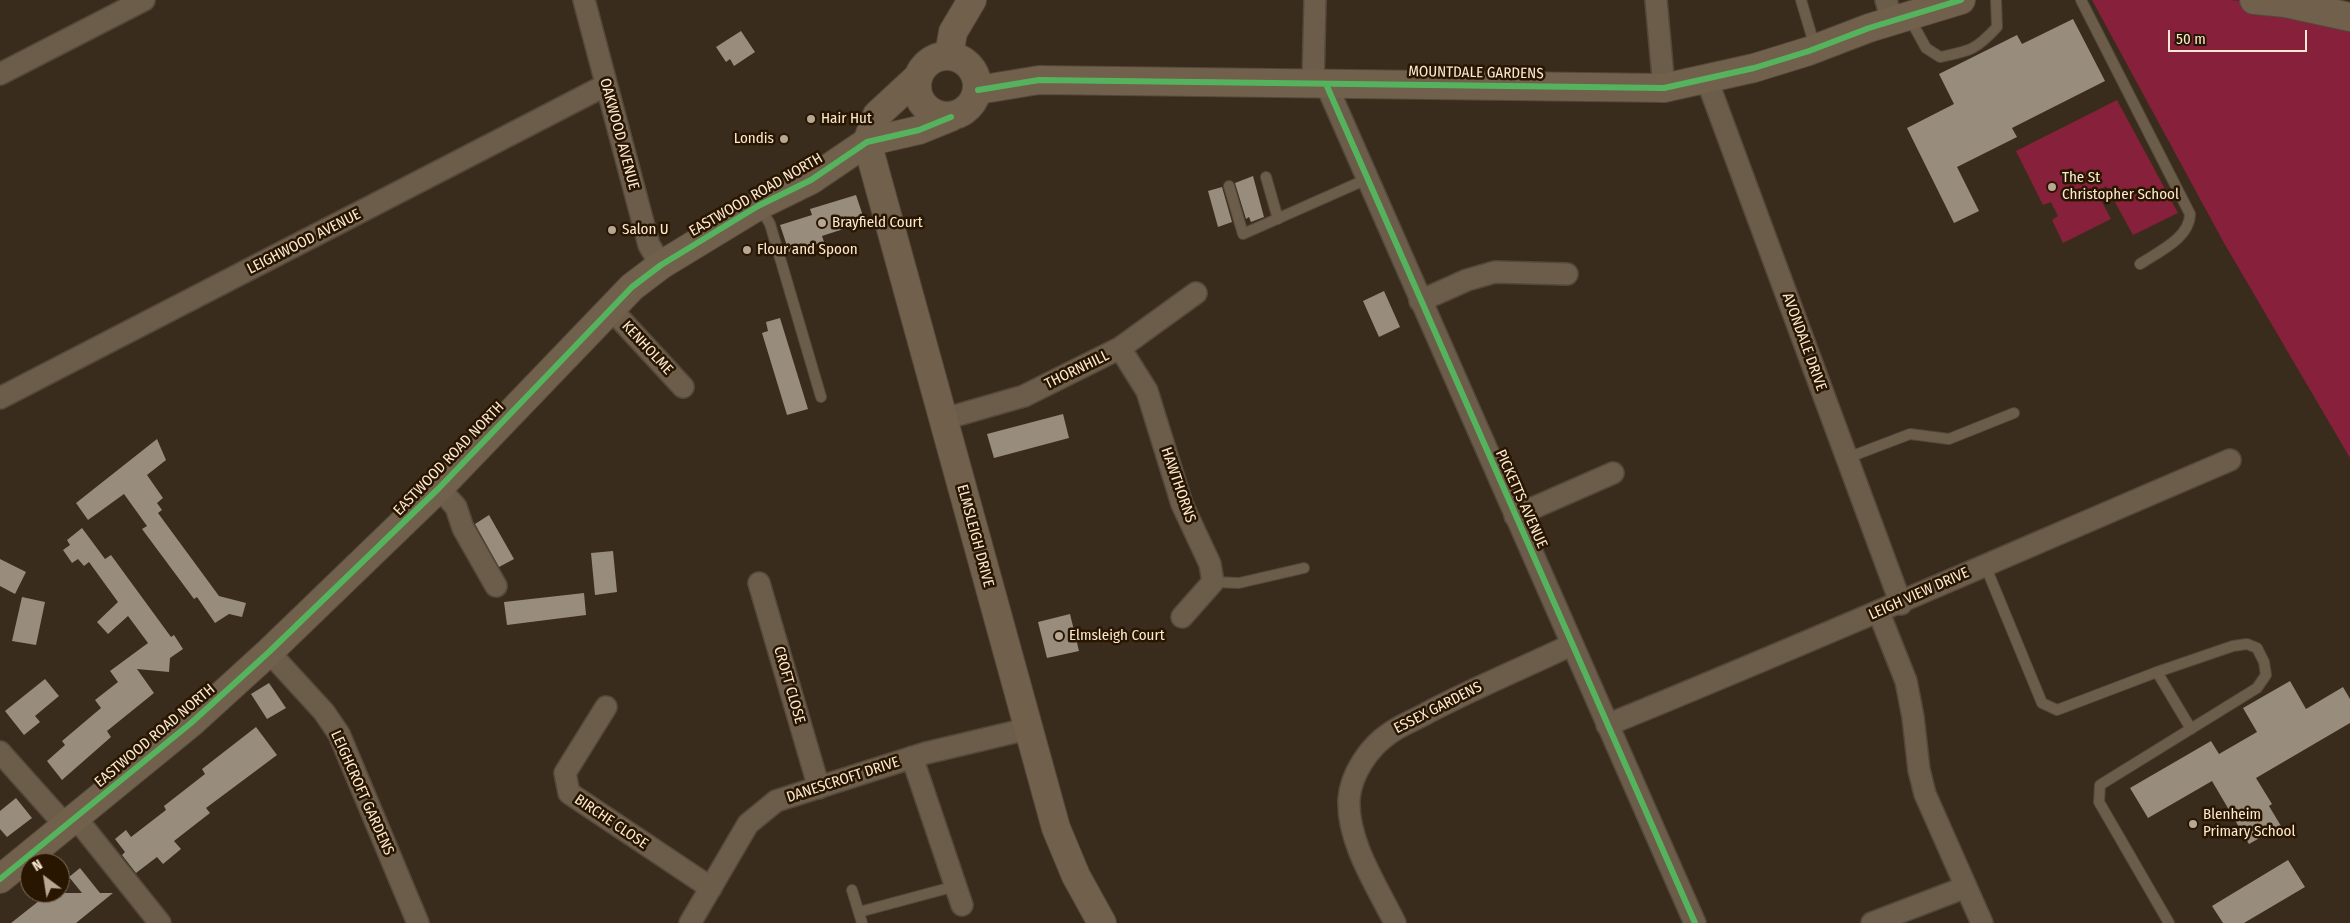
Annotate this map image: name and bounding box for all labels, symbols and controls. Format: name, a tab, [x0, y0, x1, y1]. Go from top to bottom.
scale bar	[2170, 20, 2309, 52]
text: 50 m	[2176, 30, 2206, 48]
street label: MOUNTDALE GARDENS	[1408, 63, 1544, 83]
street label: OAKWOOD AVENUE	[595, 76, 643, 192]
place label: Hair Hut	[821, 110, 872, 128]
marker: Hair Hut	[805, 113, 817, 125]
place label: Londis	[734, 130, 774, 148]
marker: Londis	[778, 133, 790, 145]
street label: EASTWOOD ROAD NORTH	[686, 149, 826, 241]
place label: The St Christopher School	[2062, 169, 2179, 204]
marker: The St Christopher School	[2046, 181, 2058, 193]
street label: LEIGHWOOD AVENUE	[244, 206, 364, 278]
place label: Brayfield Court	[832, 214, 923, 232]
marker: Brayfield Court	[816, 217, 828, 229]
place label: Salon U	[622, 221, 669, 239]
marker: Salon U	[606, 224, 618, 236]
place label: Flour and Spoon	[757, 241, 858, 259]
marker: Flour and Spoon	[741, 244, 753, 256]
street label: AVONDALE DRIVE	[1778, 291, 1830, 393]
street label: KENHOLME	[618, 317, 676, 379]
street label: THORNHILL	[1042, 347, 1112, 393]
street label: EASTWOOD ROAD NORTH	[390, 398, 508, 520]
street label: HAWTHORNS	[1157, 445, 1199, 525]
street label: PICKETTS AVENUE	[1491, 447, 1551, 551]
street label: ELMSLEIGH DRIVE	[953, 483, 997, 589]
street label: LEIGH VIEW DRIVE	[1866, 564, 1972, 624]
place label: Elmsleigh Court	[1069, 627, 1165, 645]
marker: Elmsleigh Court	[1053, 630, 1065, 642]
street label: CROFT CLOSE	[769, 644, 809, 726]
street label: ESSEX GARDENS	[1391, 678, 1485, 738]
street label: EASTWOOD ROAD NORTH	[91, 681, 219, 791]
street label: LEIGHCROFT GARDENS	[326, 728, 398, 858]
street label: DANESCROFT DRIVE	[784, 753, 902, 807]
street label: BIRCHE CLOSE	[571, 791, 651, 853]
place label: Blenheim Primary School	[2203, 806, 2295, 841]
marker: Blenheim Primary School	[2187, 818, 2199, 830]
north arrow	[20, 853, 70, 903]
text: N	[30, 856, 45, 875]

